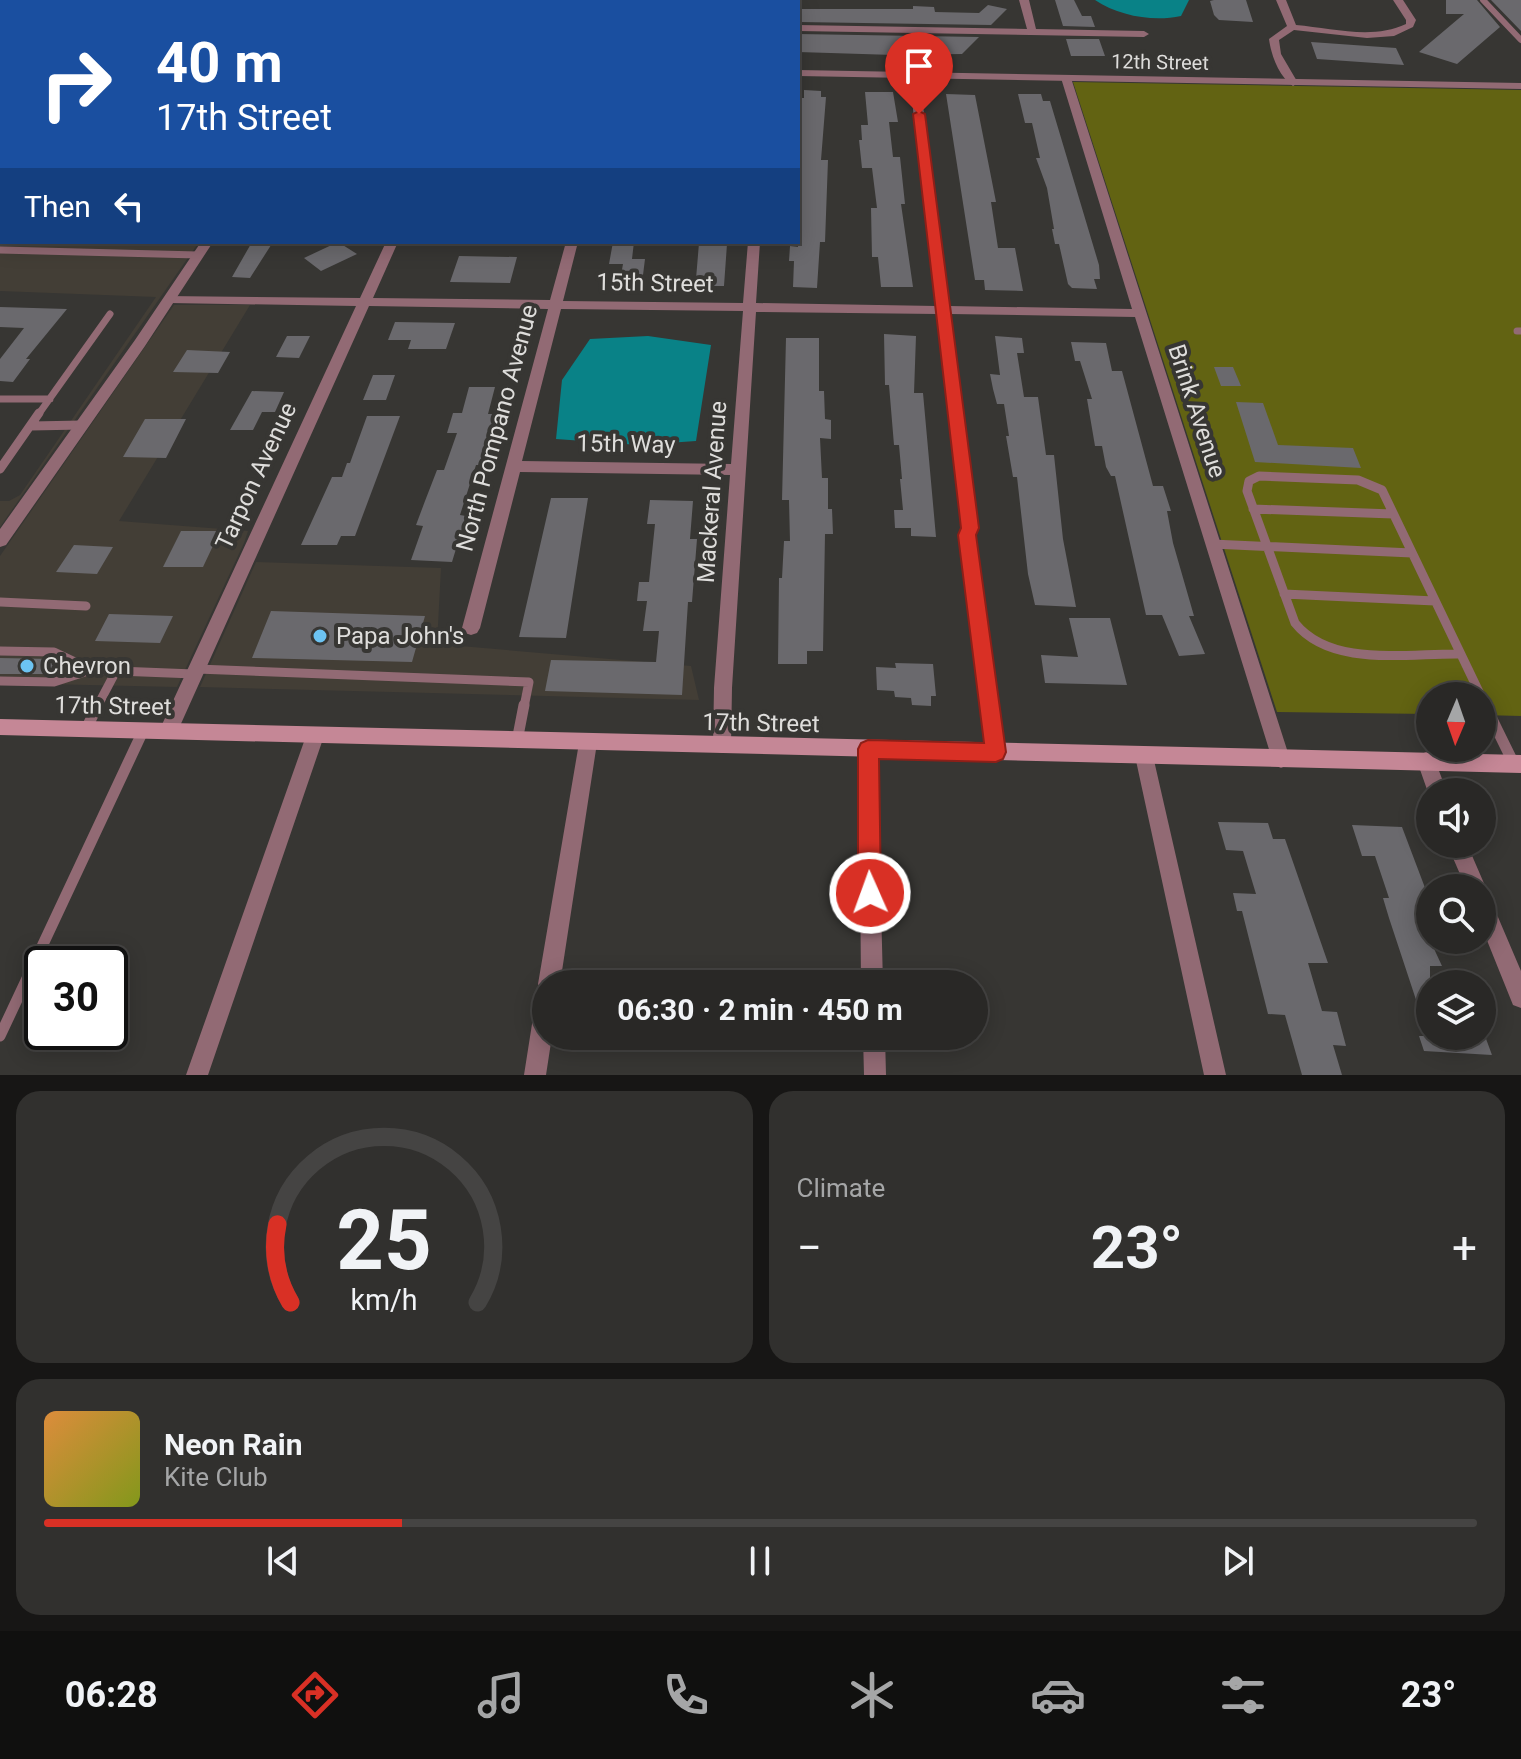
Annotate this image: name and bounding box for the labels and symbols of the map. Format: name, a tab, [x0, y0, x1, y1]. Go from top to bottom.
pin	[885, 32, 953, 114]
street label: 12th Street	[1111, 49, 1209, 75]
street label: 15th Street	[596, 268, 714, 298]
street label: North Pompano Avenue	[451, 302, 543, 554]
street label: Brink Avenue	[1162, 341, 1232, 481]
street label: Tarpon Avenue	[210, 398, 302, 554]
street label: Mackeral Avenue	[692, 400, 732, 584]
street label: 15th Way	[576, 429, 676, 459]
place label: Papa John's	[336, 622, 464, 650]
marker: Papa John's	[311, 627, 329, 645]
place label: Chevron	[43, 652, 131, 680]
marker: Chevron	[18, 657, 36, 675]
north arrow	[1416, 682, 1496, 762]
street label: 17th Street	[54, 691, 172, 721]
street label: 17th Street	[702, 708, 820, 738]
position arrow	[828, 851, 912, 935]
speed limit sign: 30	[24, 946, 128, 1050]

